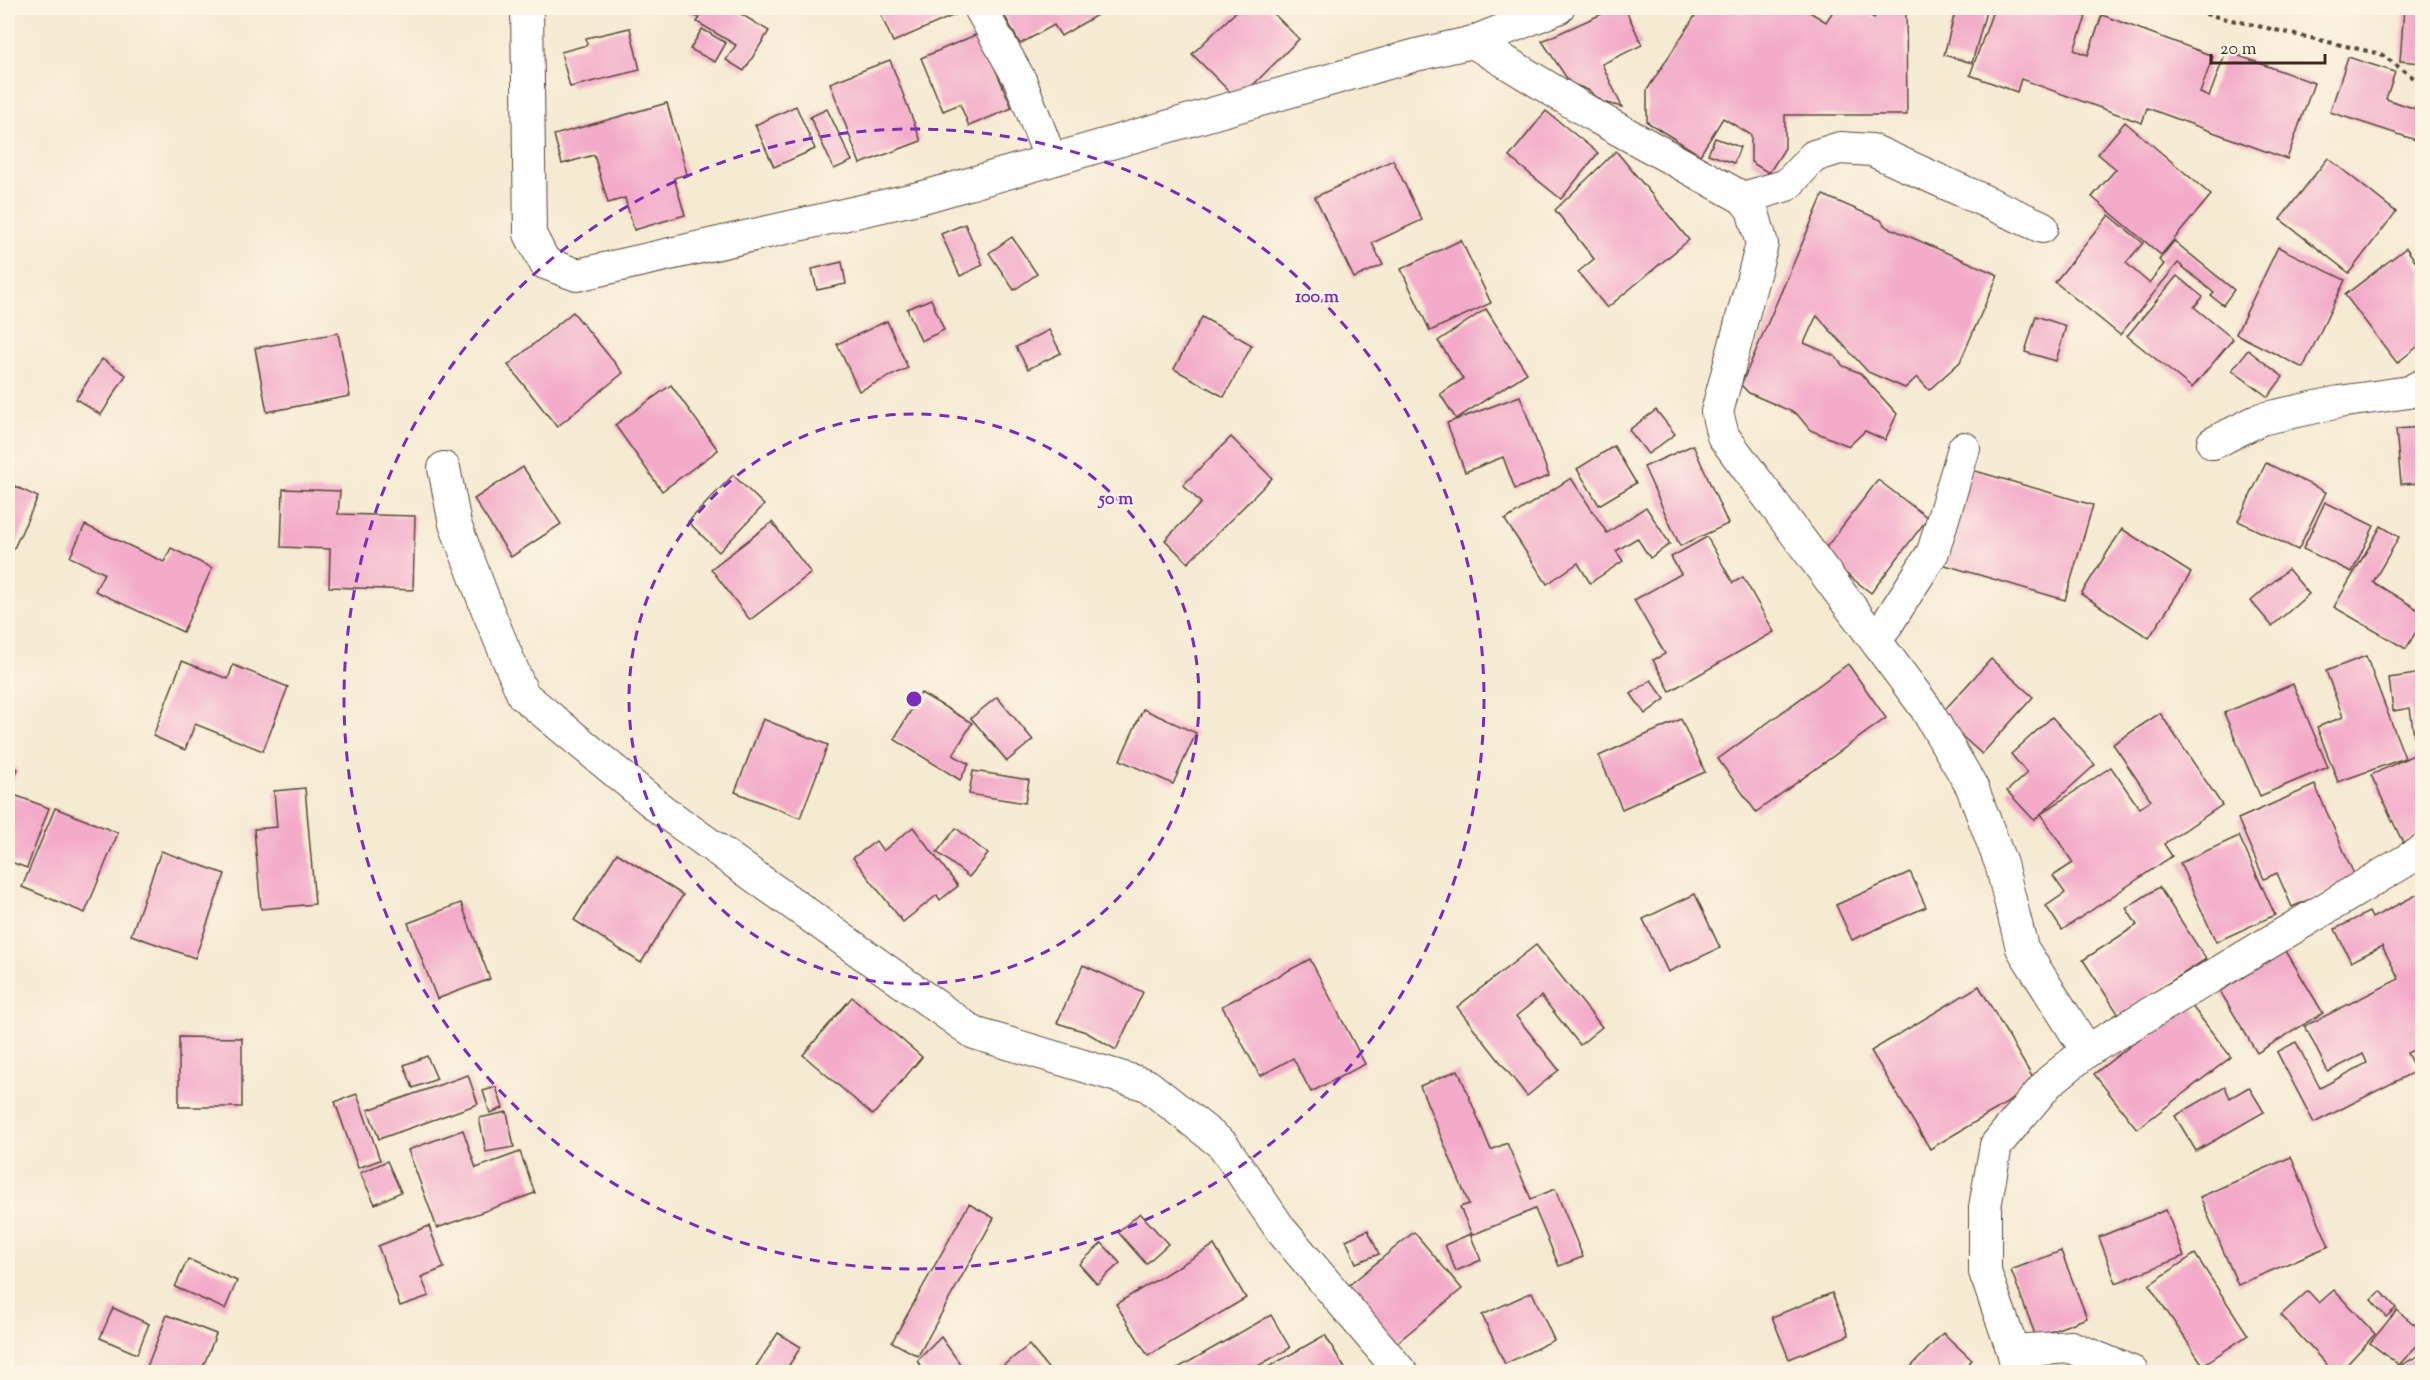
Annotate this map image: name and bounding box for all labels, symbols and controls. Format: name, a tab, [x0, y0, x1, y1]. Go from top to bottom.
scale bar	[2211, 27, 2325, 65]
text: 20 m	[2220, 37, 2257, 63]
text: 100 m	[1295, 285, 1339, 311]
text: 50 m	[1097, 487, 1133, 513]
centre of rings	[904, 689, 924, 709]

